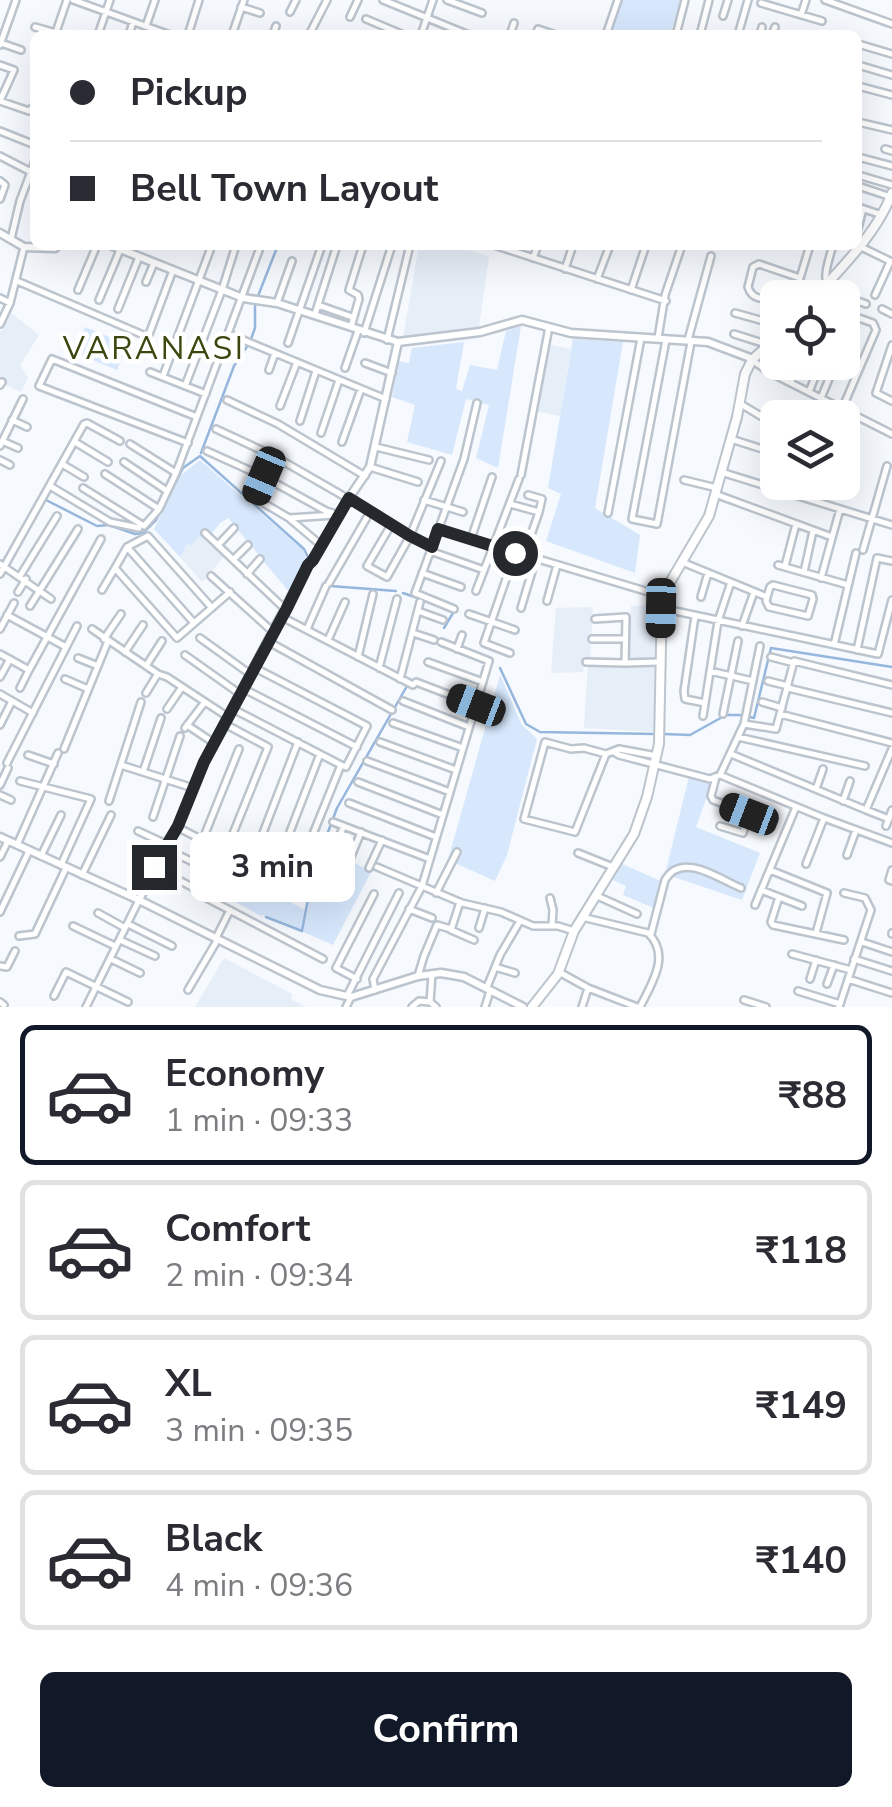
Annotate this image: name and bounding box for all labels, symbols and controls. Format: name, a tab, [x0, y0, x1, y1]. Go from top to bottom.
text: Pickup	[130, 67, 248, 118]
text: Bell Town Layout	[130, 163, 438, 214]
map controls	[760, 280, 860, 500]
button: locate	[760, 280, 860, 380]
district label: VARANASI	[62, 327, 245, 370]
button: layers	[760, 400, 860, 500]
car	[238, 443, 290, 509]
route start	[493, 531, 538, 576]
car	[645, 578, 677, 638]
car	[443, 680, 509, 730]
car	[716, 789, 782, 839]
callout: 3 min	[189, 832, 354, 902]
route end	[132, 845, 177, 890]
text: 3 min	[231, 845, 314, 888]
text: Economy	[165, 1048, 324, 1099]
icon: car	[45, 1050, 135, 1140]
text: ₹88	[779, 1070, 847, 1121]
text: 1 min · 09:33	[165, 1099, 353, 1142]
text: Comfort	[165, 1203, 310, 1254]
icon: car	[45, 1205, 135, 1295]
text: ₹118	[756, 1225, 847, 1276]
text: 2 min · 09:34	[165, 1254, 353, 1297]
text: XL	[165, 1358, 212, 1409]
icon: car	[45, 1360, 135, 1450]
text: ₹149	[756, 1380, 847, 1431]
text: 3 min · 09:35	[165, 1409, 353, 1452]
text: Black	[165, 1513, 262, 1564]
icon: car	[45, 1515, 135, 1605]
text: ₹140	[756, 1535, 847, 1586]
text: 4 min · 09:36	[165, 1564, 353, 1607]
button: Confirm	[40, 1672, 852, 1787]

